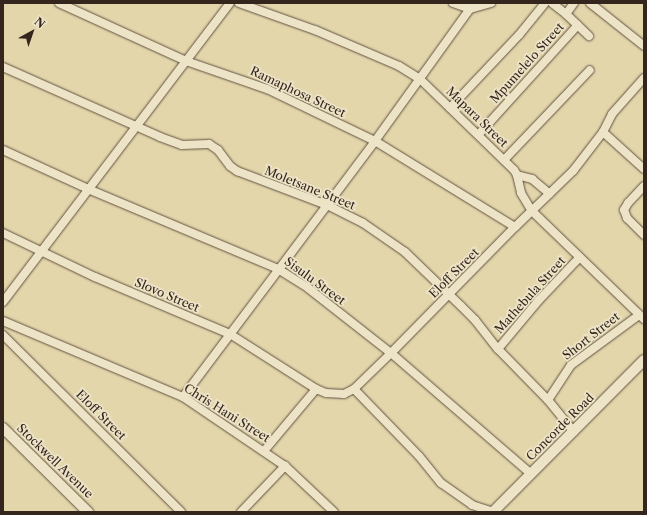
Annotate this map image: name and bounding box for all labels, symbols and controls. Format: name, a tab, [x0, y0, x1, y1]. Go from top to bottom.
north arrow	[12, 12, 52, 52]
text: N	[32, 14, 48, 31]
street label: Mpumelelo Street	[487, 20, 567, 106]
street label: Ramaphosa Street	[248, 64, 348, 120]
street label: Mapara Street	[443, 84, 511, 150]
street label: Moletsane Street	[262, 163, 358, 213]
street label: Eloff Street	[426, 245, 482, 301]
street label: Sisulu Street	[282, 254, 348, 308]
street label: Mathebula Street	[492, 254, 568, 336]
street label: Slovo Street	[133, 275, 201, 315]
street label: Short Street	[560, 309, 622, 363]
street label: Chris Hani Street	[181, 381, 273, 445]
street label: Eloff Street	[73, 387, 129, 443]
street label: Concorde Road	[523, 390, 597, 464]
street label: Stockwell Avenue	[14, 421, 96, 501]

